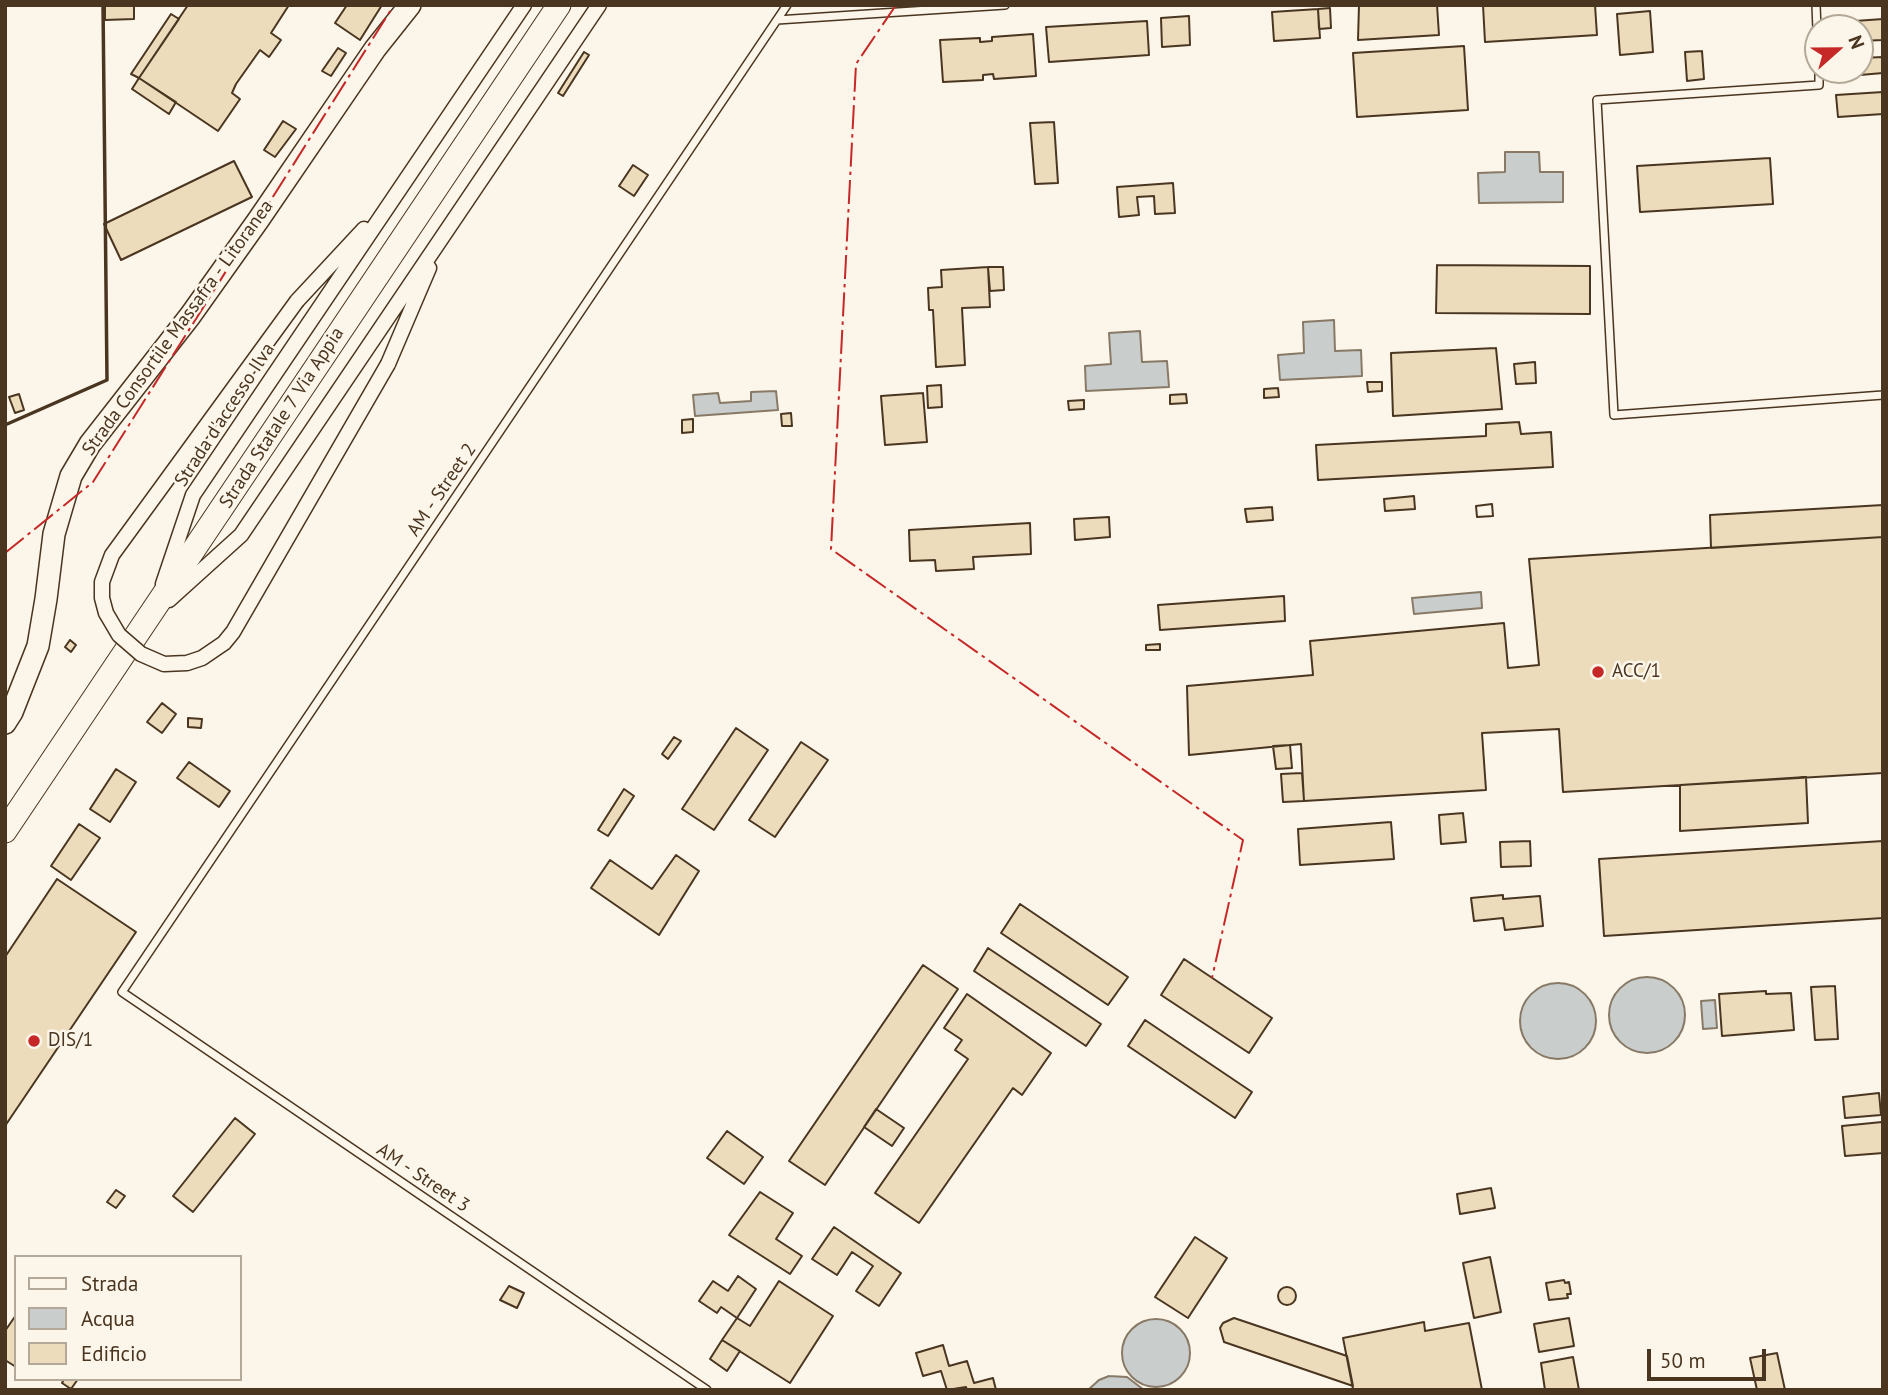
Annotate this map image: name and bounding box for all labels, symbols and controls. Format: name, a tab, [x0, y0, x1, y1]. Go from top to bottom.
north arrow	[1804, 14, 1874, 84]
text: N	[1843, 32, 1870, 52]
street label: Strada Consortile Massafra - Litoranea	[78, 196, 278, 460]
street label: Strada Statale 7 Via Appia	[215, 323, 349, 513]
street label: Strada d'accesso Ilva	[170, 339, 280, 491]
street label: AM - Street 2	[403, 439, 481, 541]
place label: ACC/1	[1612, 661, 1661, 683]
marker: ACC/1	[1590, 664, 1606, 680]
place label: DIS/1	[48, 1030, 93, 1052]
marker: DIS/1	[26, 1033, 42, 1049]
street label: AM - Street 3	[372, 1139, 474, 1217]
legend	[14, 1255, 242, 1381]
text: Strada	[81, 1270, 139, 1297]
text: Acqua	[81, 1305, 135, 1332]
scale bar	[1650, 1336, 1769, 1380]
text: Edificio	[81, 1340, 147, 1367]
text: 50 m	[1660, 1347, 1706, 1374]

